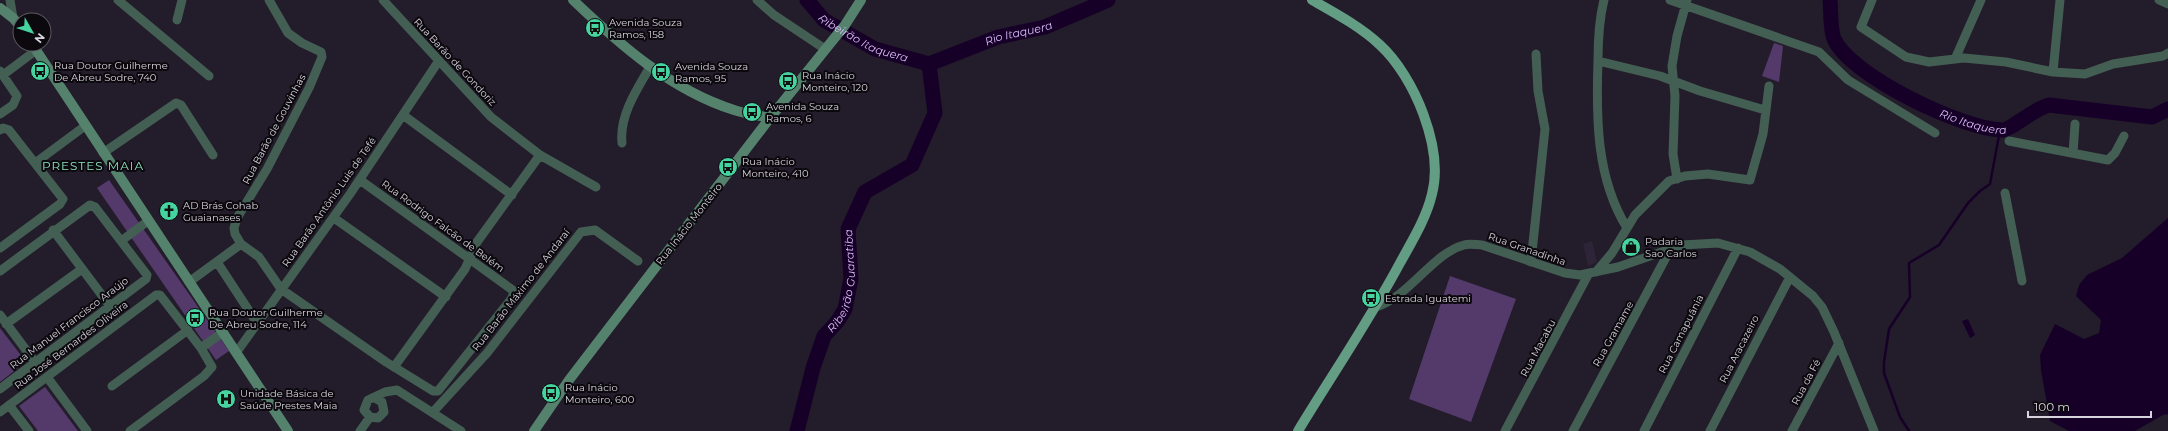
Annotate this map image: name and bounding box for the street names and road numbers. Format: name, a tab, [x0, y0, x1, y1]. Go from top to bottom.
street label: Rua Barão de Gondoriz	[411, 15, 499, 109]
street label: Rua Barão de Gouvinhas	[239, 72, 309, 186]
street label: Rua Barão Antônio Luis de Tefé	[279, 135, 379, 269]
street label: Rua Rodrigo Falcão de Belém	[379, 177, 507, 275]
street label: Rua Inácio Monteiro	[653, 180, 725, 268]
street label: Rua Barão Máximo de Andaraí	[469, 225, 574, 354]
street label: Rua Granadinha	[1486, 230, 1568, 268]
street label: Rua Manuel Francisco Araújo	[7, 274, 131, 372]
street label: Rua Camapuânia	[1656, 292, 1706, 376]
street label: Rua José Bernardes Oliveira	[12, 298, 130, 392]
street label: Rua Gramame	[1590, 299, 1636, 369]
street label: Rua Aracazeiro	[1716, 313, 1762, 385]
street label: Rua Macabu	[1517, 317, 1559, 379]
street label: Rua da Fé	[1789, 357, 1823, 407]

